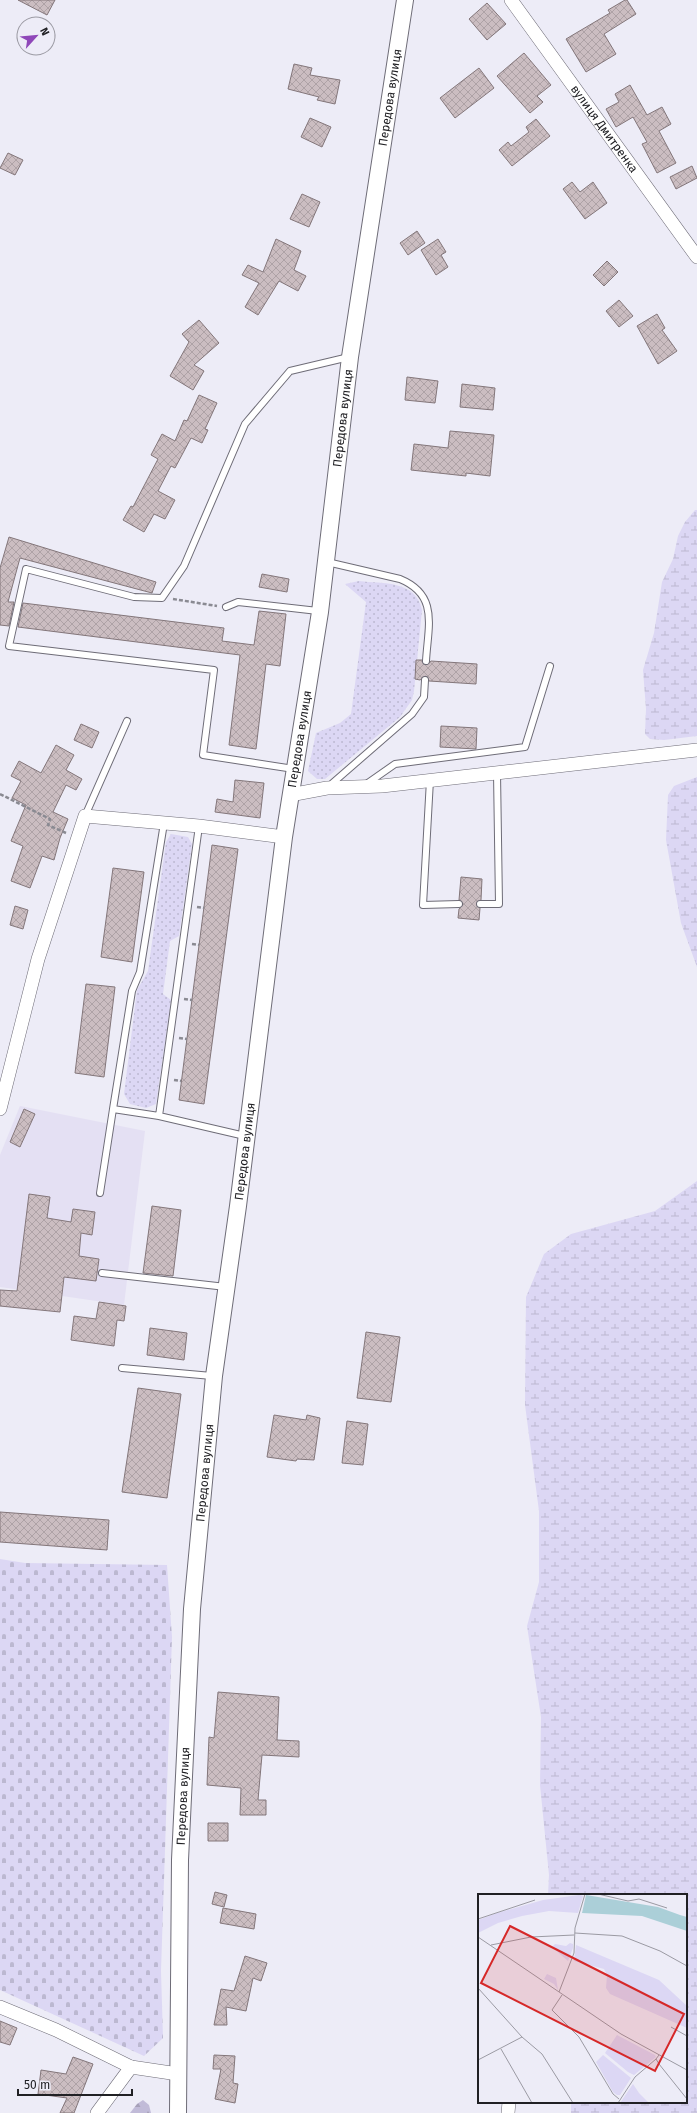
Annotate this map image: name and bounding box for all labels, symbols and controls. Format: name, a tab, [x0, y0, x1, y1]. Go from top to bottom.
north arrow	[16, 16, 56, 56]
text: N	[37, 25, 52, 38]
street label: Передова вулиця	[376, 48, 404, 147]
street label: вулиця Дмитренка	[568, 82, 641, 175]
street label: Передова вулиця	[330, 368, 356, 468]
street label: Передова вулиця	[285, 689, 314, 789]
street label: Передова вулиця	[232, 1102, 258, 1201]
street label: Передова вулиця	[193, 1423, 216, 1523]
street label: Передова вулиця	[174, 1747, 192, 1846]
inset map	[478, 1894, 687, 2103]
scale bar	[18, 2071, 132, 2097]
text: 50 m	[24, 2078, 50, 2092]

